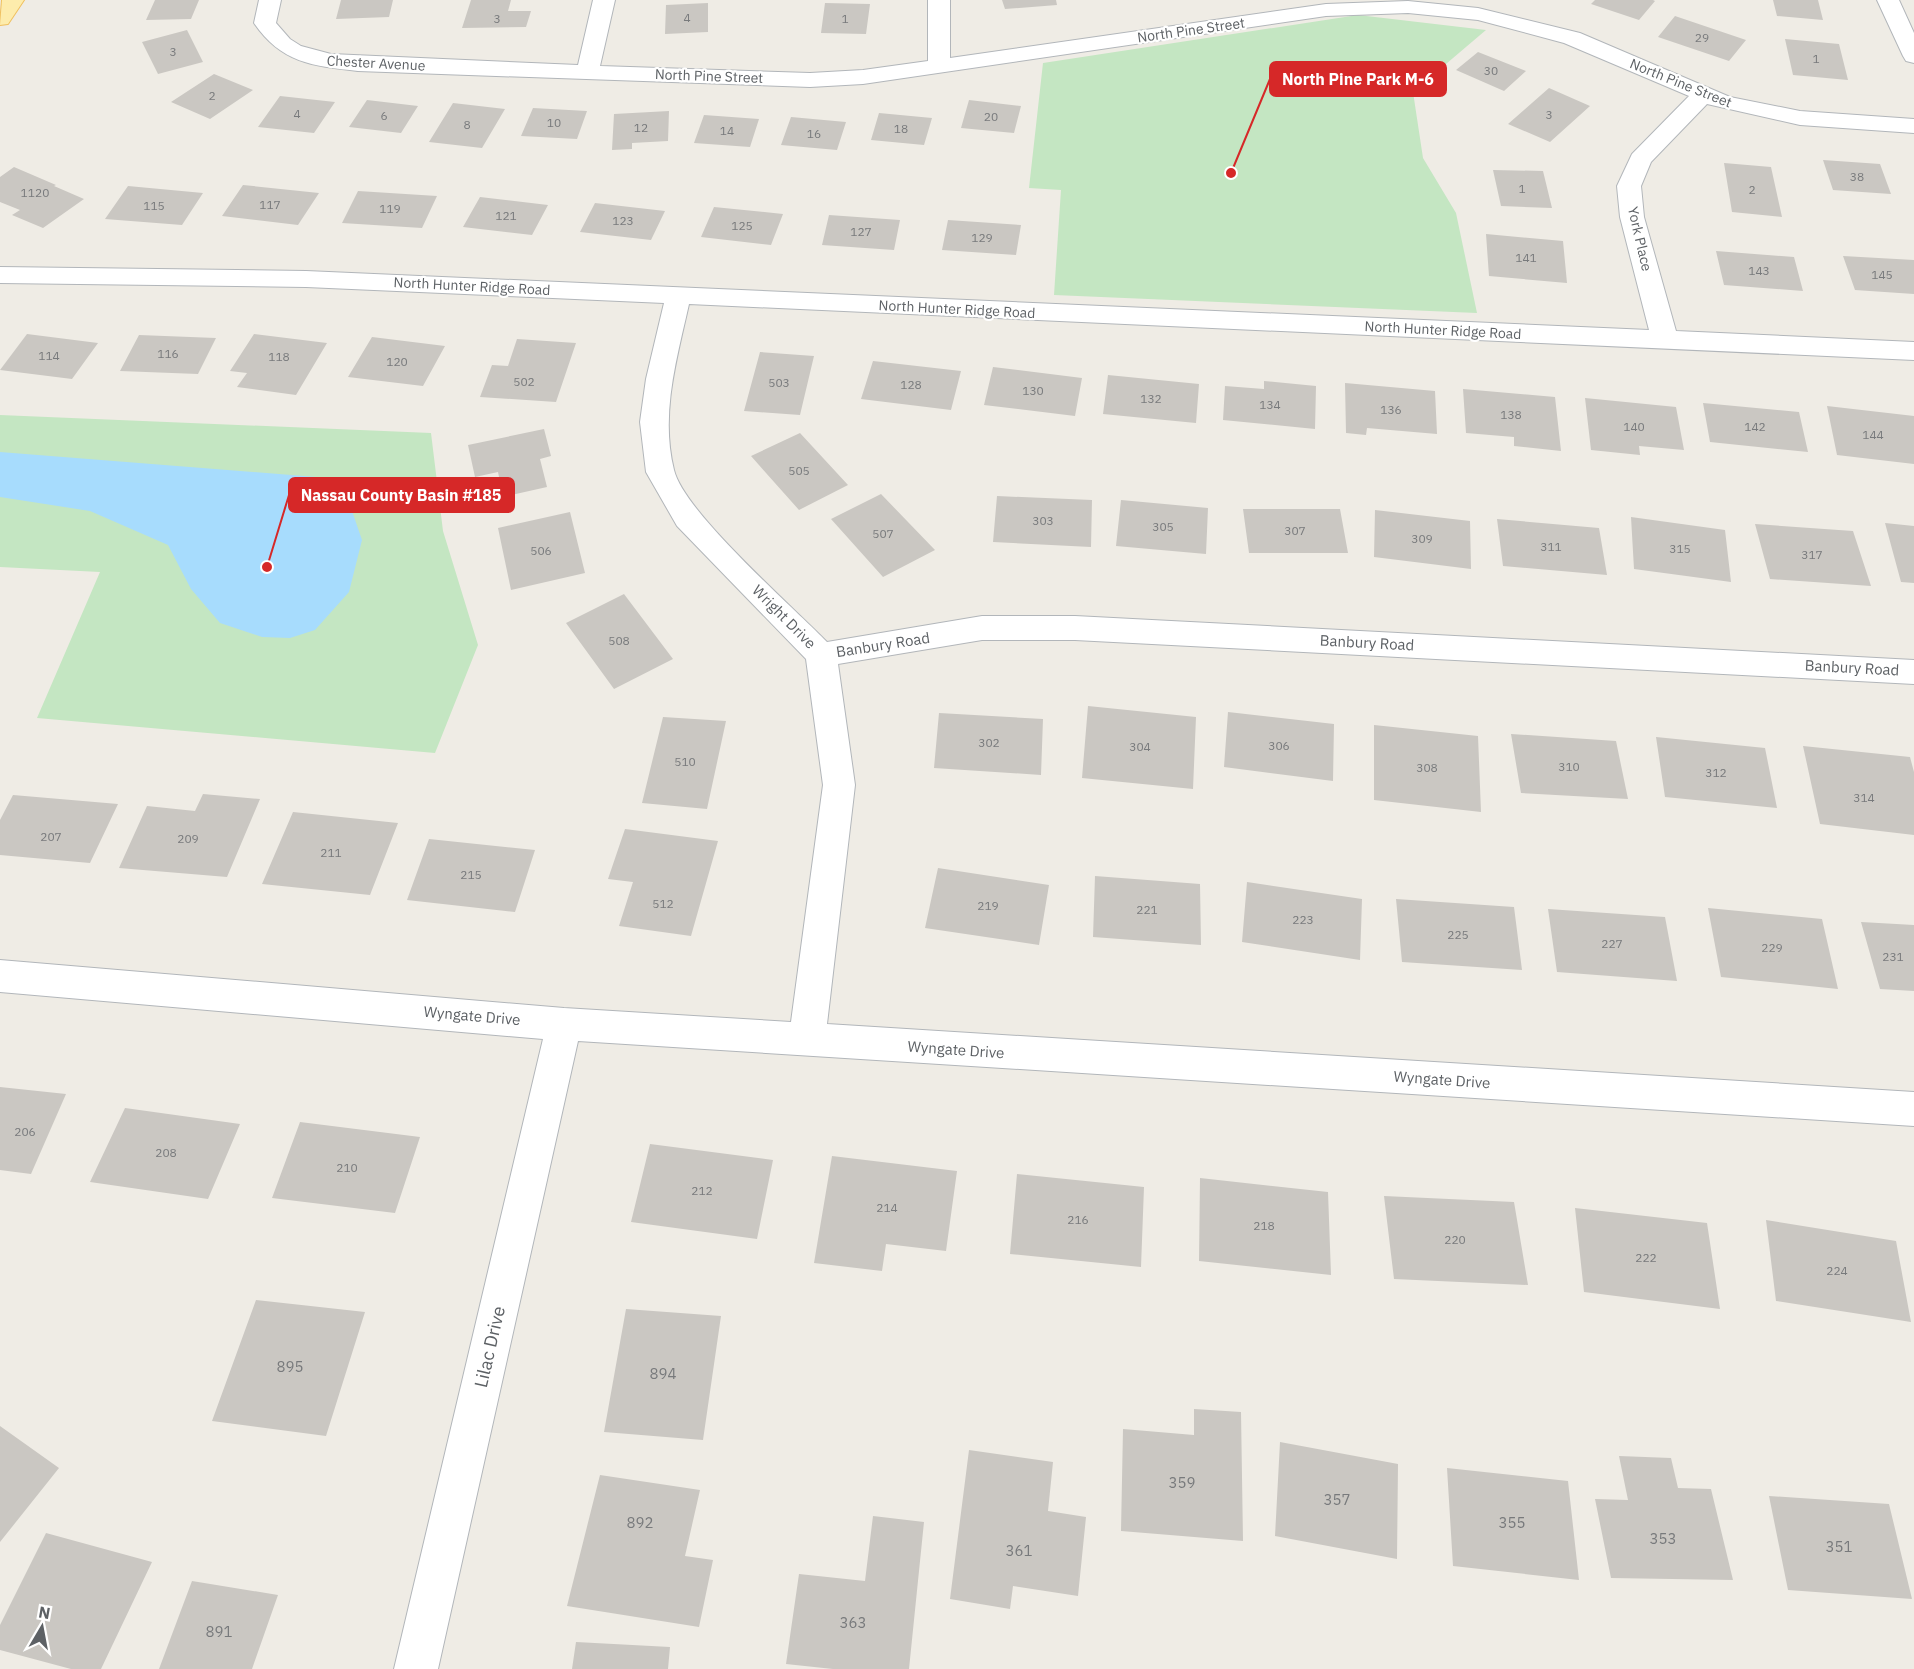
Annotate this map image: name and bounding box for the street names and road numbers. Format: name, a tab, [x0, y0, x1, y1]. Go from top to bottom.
street label: North Pine Street	[1136, 14, 1246, 46]
street label: Chester Avenue	[326, 51, 426, 75]
street label: North Pine Street	[1627, 54, 1735, 112]
street label: North Pine Street	[655, 65, 764, 87]
street label: York Place	[1624, 205, 1656, 273]
street label: North Hunter Ridge Road	[393, 273, 551, 299]
street label: North Hunter Ridge Road	[878, 296, 1036, 322]
street label: North Hunter Ridge Road	[1364, 317, 1522, 343]
street label: Wright Drive	[748, 581, 820, 653]
street label: Banbury Road	[835, 628, 931, 661]
street label: Banbury Road	[1319, 631, 1415, 654]
street label: Banbury Road	[1804, 656, 1900, 679]
street label: Wyngate Drive	[423, 1002, 521, 1029]
street label: Wyngate Drive	[907, 1037, 1005, 1062]
street label: Wyngate Drive	[1393, 1067, 1491, 1092]
street label: Lilac Drive	[469, 1304, 510, 1390]

